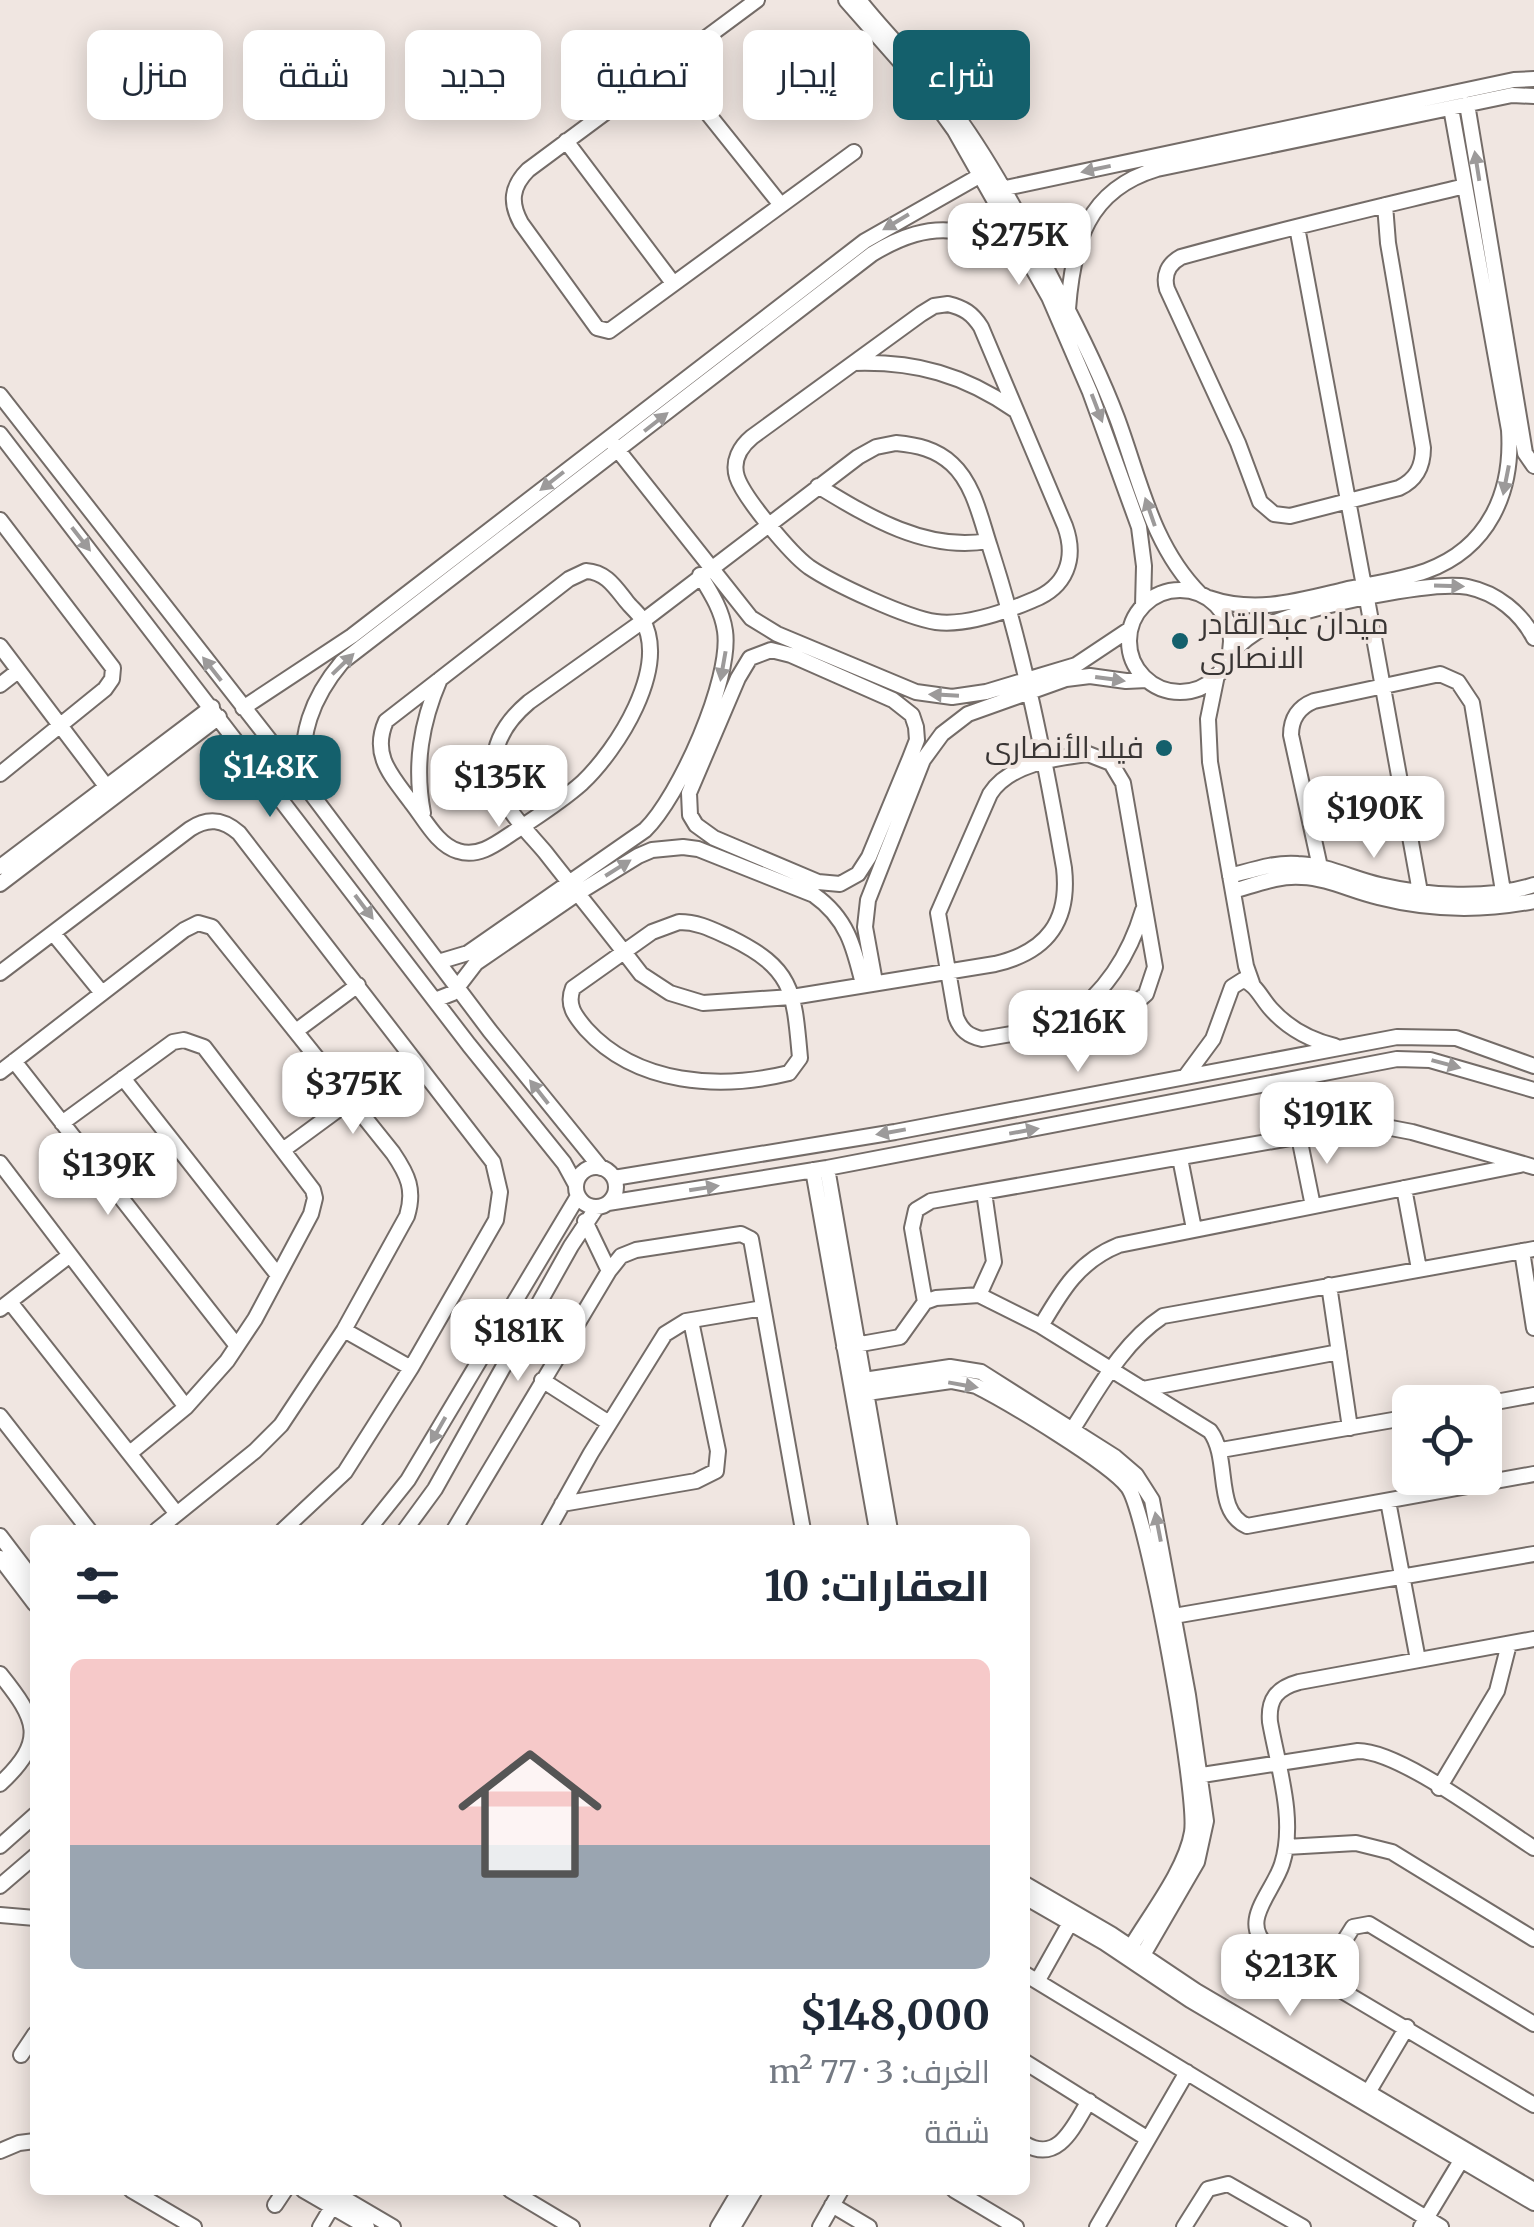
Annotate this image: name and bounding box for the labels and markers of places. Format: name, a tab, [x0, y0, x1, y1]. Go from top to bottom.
pin: $275K	[949, 203, 1089, 288]
place label: ميدان عبدالقادر الانصارى	[1198, 604, 1389, 676]
marker: ميدان عبدالقادر الانصارى	[1169, 630, 1191, 652]
place label: فيلا الأنصارى	[985, 728, 1144, 766]
pin: $148K	[200, 735, 340, 820]
marker: فيلا الأنصارى	[1153, 737, 1175, 759]
pin: $135K	[429, 745, 569, 830]
pin: $190K	[1304, 776, 1444, 861]
pin: $216K	[1008, 990, 1148, 1075]
pin: $375K	[283, 1052, 423, 1137]
pin: $191K	[1257, 1082, 1397, 1167]
pin: $139K	[38, 1133, 178, 1218]
pin: $181K	[448, 1299, 588, 1384]
pin: $213K	[1220, 1934, 1360, 2019]

